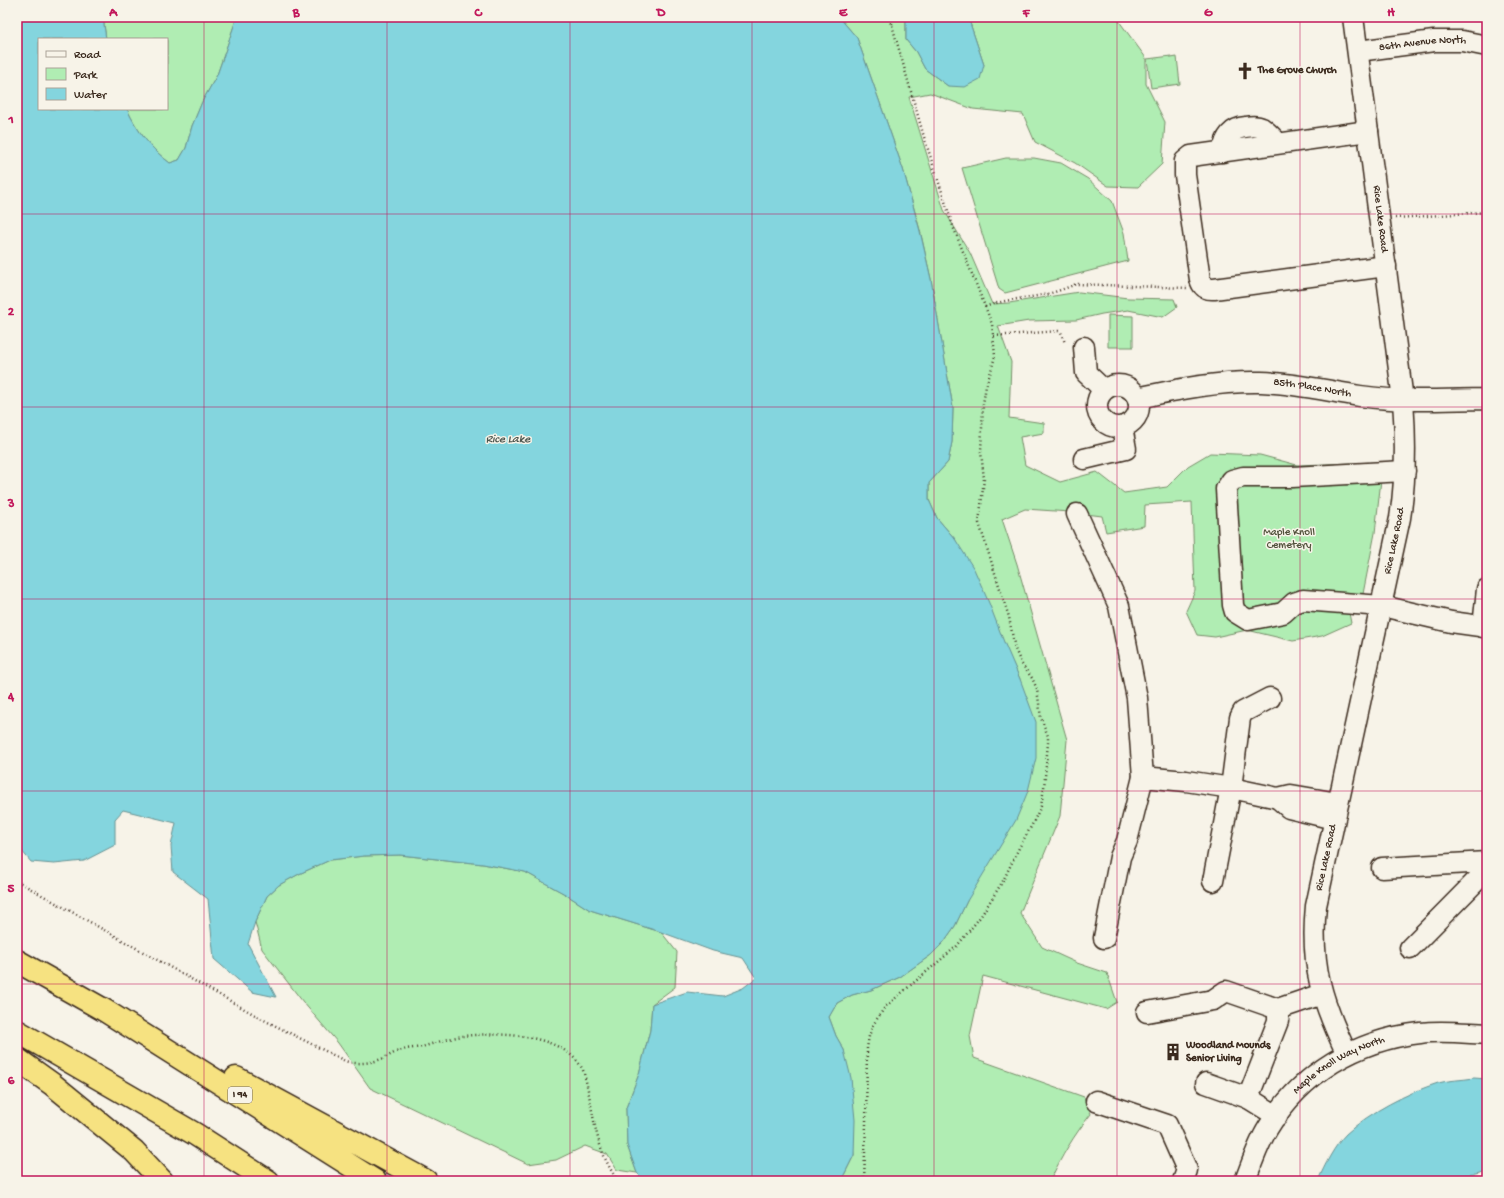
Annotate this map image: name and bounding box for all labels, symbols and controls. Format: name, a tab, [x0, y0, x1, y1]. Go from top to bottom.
text: A	[108, 6, 118, 21]
text: B	[292, 6, 301, 21]
text: C	[473, 6, 483, 21]
text: D	[656, 6, 666, 21]
text: E	[839, 6, 848, 21]
text: F	[1022, 6, 1031, 21]
text: G	[1204, 6, 1213, 21]
text: H	[1387, 6, 1395, 21]
street label: 86th Avenue North	[1378, 35, 1467, 54]
legend	[38, 38, 168, 110]
text: Road	[74, 49, 101, 63]
church icon: The Grove Church	[1235, 61, 1255, 81]
place label: The Grove Church	[1257, 65, 1337, 77]
text: Park	[73, 69, 99, 83]
text: Water	[74, 89, 108, 103]
text: 1	[7, 113, 14, 128]
street label: Rice Lake Road	[1370, 185, 1390, 255]
text: 2	[8, 305, 15, 320]
street label: 85th Place North	[1273, 377, 1352, 401]
water label: Rice Lake	[486, 433, 531, 447]
text: 3	[7, 497, 15, 512]
street label: Rice Lake Road	[1382, 506, 1408, 575]
park label: Maple Knoll Cemetery	[1263, 527, 1315, 552]
text: 4	[7, 690, 15, 705]
street label: Rice Lake Road	[1313, 822, 1340, 892]
text: 5	[8, 882, 15, 897]
street label: Maple Knoll Way North	[1291, 1034, 1386, 1097]
place label: Woodland Mounds Senior Living	[1185, 1040, 1271, 1066]
building icon: Woodland Mounds Senior Living	[1163, 1042, 1183, 1062]
text: 6	[8, 1074, 15, 1089]
road number: I 94	[228, 1087, 252, 1103]

